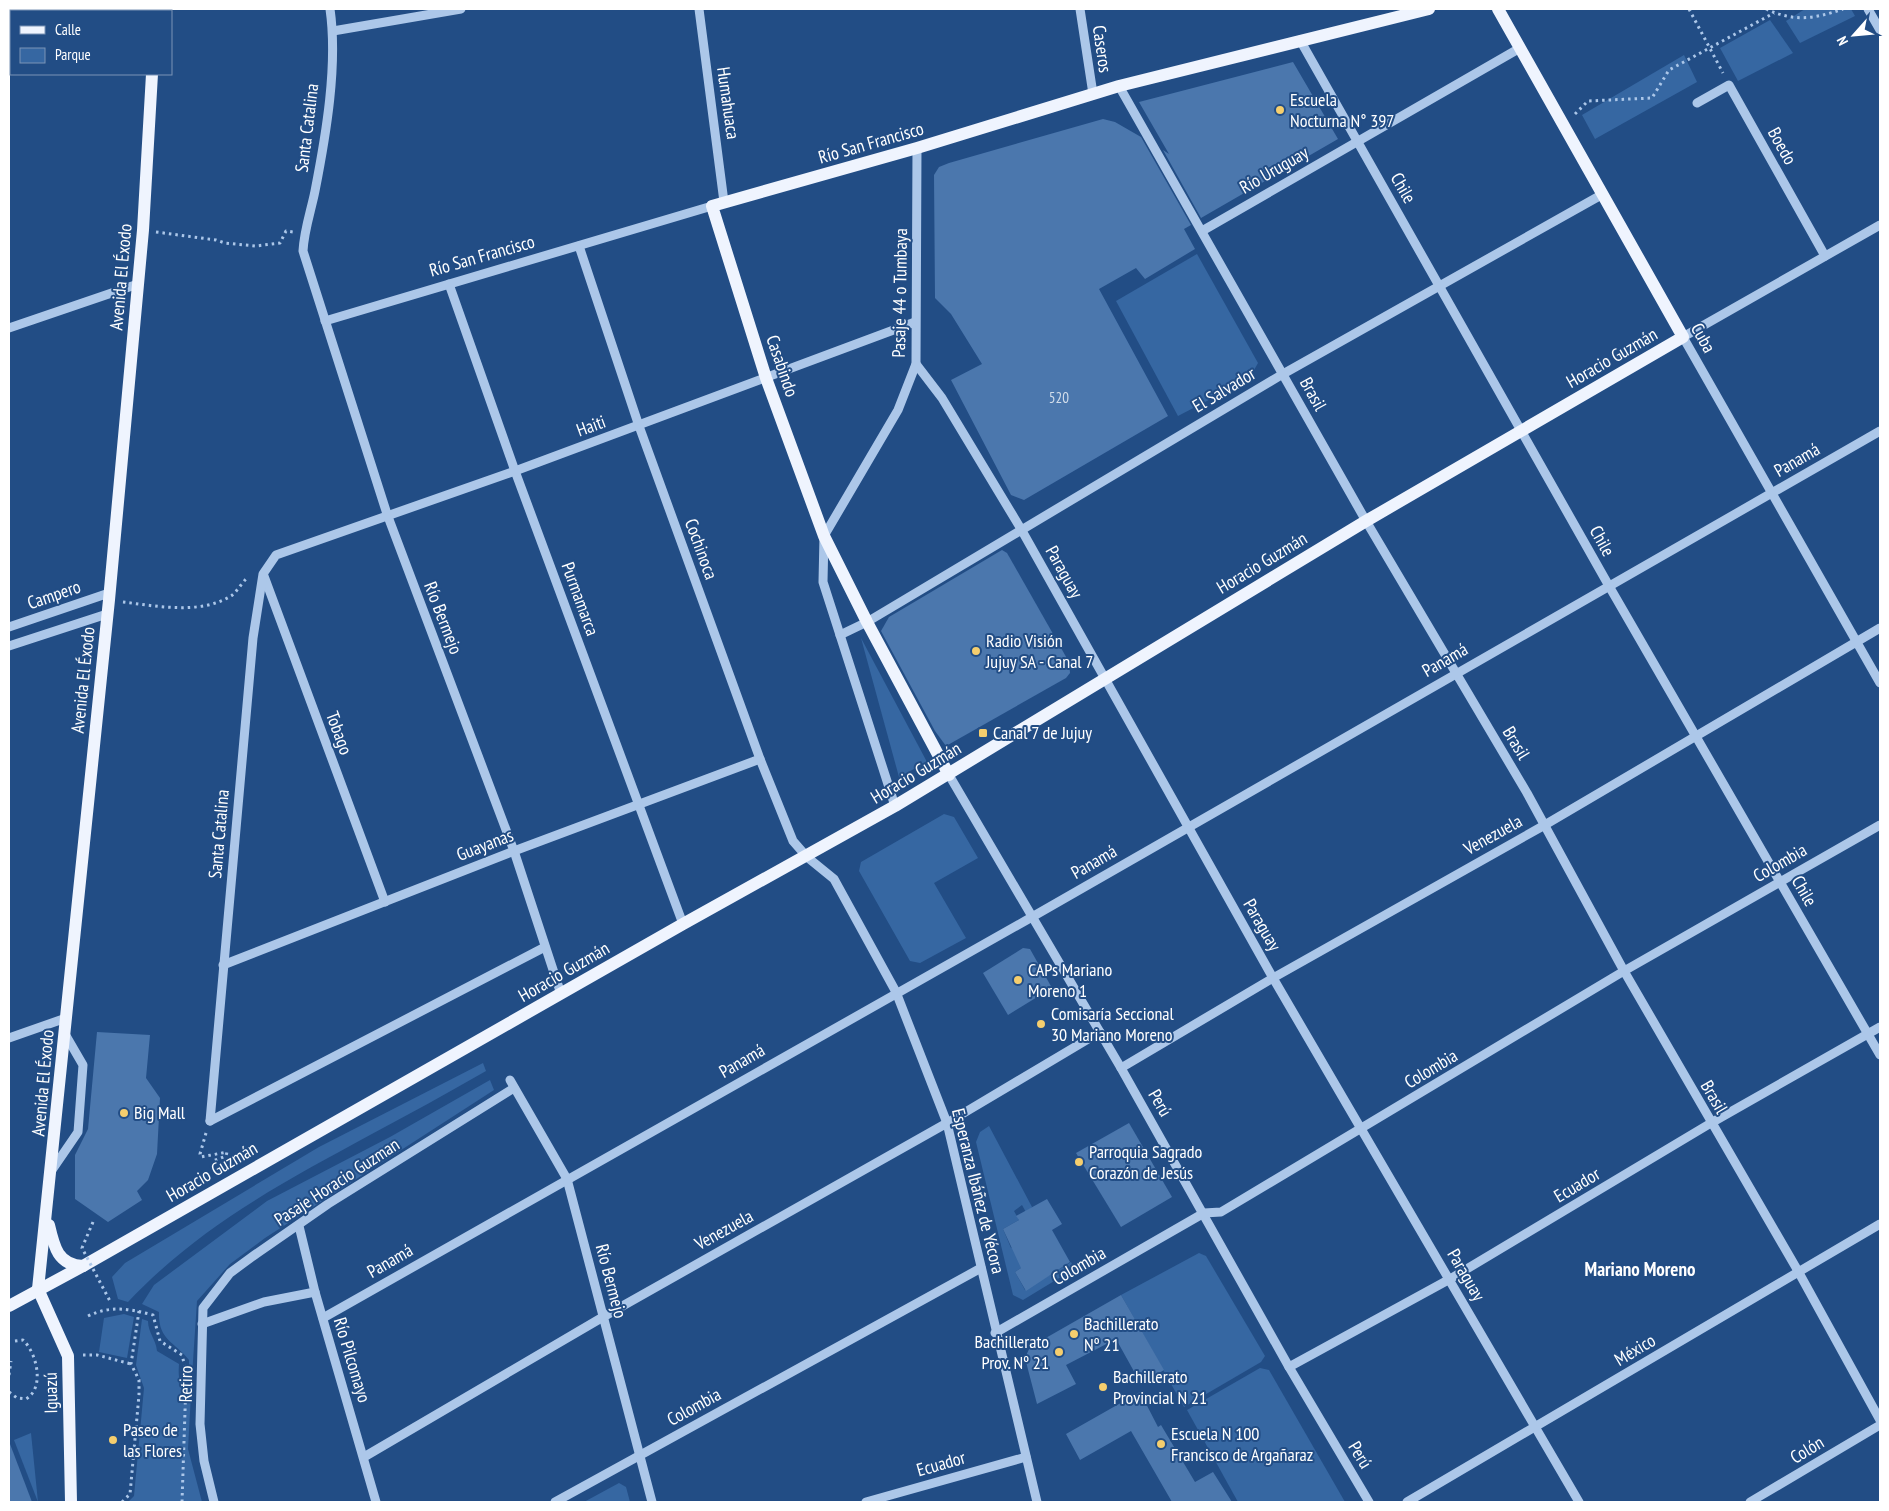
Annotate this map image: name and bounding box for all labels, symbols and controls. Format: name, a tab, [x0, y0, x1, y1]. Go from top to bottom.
legend	[10, 10, 172, 75]
north arrow	[1829, 10, 1879, 60]
text: Calle	[55, 20, 81, 39]
street label: Caseros	[1088, 24, 1117, 74]
text: N	[1833, 33, 1852, 48]
text: Parque	[55, 45, 91, 64]
street label: Humahuaca	[712, 65, 745, 141]
street label: Santa Catalina	[290, 82, 323, 174]
place label: Escuela Nocturna N° 397	[1290, 88, 1394, 132]
marker: Escuela Nocturna N° 397	[1274, 104, 1286, 116]
street label: Río San Francisco	[816, 116, 926, 169]
street label: Boedo	[1763, 123, 1802, 169]
street label: Río Uruguay	[1235, 141, 1313, 198]
street label: Chile	[1386, 168, 1421, 207]
street label: Avenida El Éxodo	[104, 223, 137, 331]
street label: Pasaje 44 o Tumbaya	[887, 228, 912, 358]
street label: Río San Francisco	[427, 229, 537, 282]
street label: Cuba	[1686, 319, 1721, 357]
street label: Horacio Guzmán	[1562, 322, 1661, 393]
street label: Casabindo	[761, 332, 804, 400]
street label: El Salvador	[1188, 362, 1260, 417]
street label: Brasil	[1295, 373, 1332, 415]
house number: 520	[1049, 388, 1069, 407]
street label: Haiti	[573, 410, 609, 441]
street label: Panamá	[1770, 437, 1824, 482]
street label: Cochinoca	[680, 515, 723, 582]
street label: Chile	[1585, 521, 1620, 560]
street label: Horacio Guzmán	[1212, 527, 1311, 599]
street label: Paraguay	[1041, 541, 1088, 602]
street label: Purmamarca	[557, 559, 604, 639]
street label: Campero	[24, 575, 84, 614]
street label: Río Bermejo	[419, 578, 468, 658]
street label: Avenida El Éxodo	[65, 625, 100, 734]
place label: Radio Visión Jujuy SA - Canal 7	[985, 629, 1093, 673]
street label: Panamá	[1418, 637, 1472, 682]
marker: Radio Visión Jujuy SA - Canal 7	[970, 645, 982, 657]
street label: Tobago	[321, 708, 358, 758]
place label: Canal 7 de Jujuy	[993, 721, 1092, 744]
street label: Brasil	[1498, 722, 1536, 764]
marker: Canal 7 de Jujuy	[977, 727, 989, 739]
street label: Horacio Guzmán	[866, 737, 965, 809]
street label: Santa Catalina	[203, 788, 234, 879]
street label: Venezuela	[1459, 809, 1526, 860]
street label: Guayanas	[453, 823, 516, 866]
street label: Colombia	[1749, 838, 1811, 887]
street label: Panamá	[1067, 839, 1121, 884]
street label: Chile	[1787, 871, 1822, 910]
street label: Paraguay	[1238, 895, 1287, 955]
street label: Horacio Guzmán	[514, 936, 613, 1007]
place label: CAPs Mariano Moreno 1	[1028, 958, 1112, 1002]
marker: CAPs Mariano Moreno 1	[1012, 974, 1024, 986]
place label: Comisaría Seccional 30 Mariano Moreno	[1051, 1002, 1175, 1046]
marker: Comisaría Seccional 30 Mariano Moreno	[1035, 1018, 1047, 1030]
street label: Avenida El Éxodo	[26, 1029, 59, 1137]
street label: Panamá	[715, 1038, 769, 1083]
street label: Colombia	[1400, 1044, 1462, 1093]
street label: Brasil	[1696, 1076, 1733, 1118]
street label: Perú	[1144, 1085, 1177, 1121]
place label: Big Mall	[134, 1101, 186, 1124]
street label: Esperanza Ibáñez de Yécora	[947, 1106, 1010, 1276]
marker: Big Mall	[118, 1107, 130, 1119]
street label: Pasaje Horacio Guzman	[270, 1133, 404, 1231]
street label: Horacio Guzmán	[162, 1136, 261, 1207]
place label: Parroquia Sagrado Corazón de Jesús	[1089, 1140, 1203, 1184]
marker: Parroquia Sagrado Corazón de Jesús	[1073, 1156, 1085, 1168]
street label: Ecuador	[1550, 1162, 1604, 1207]
street label: Venezuela	[690, 1204, 757, 1255]
street label: Panamá	[363, 1238, 417, 1283]
street label: Río Bermejo	[591, 1241, 632, 1321]
street label: Colombia	[1048, 1241, 1110, 1290]
street label: Paraguay	[1442, 1245, 1491, 1305]
district label: Mariano Moreno	[1585, 1257, 1695, 1281]
place label: Bachillerato Nº 21	[1084, 1312, 1159, 1356]
street label: Río Pilcomayo	[329, 1315, 376, 1405]
marker: Bachillerato Nº 21	[1068, 1328, 1080, 1340]
street label: México	[1610, 1328, 1660, 1371]
place label: Bachillerato Prov. Nº 21	[975, 1330, 1049, 1374]
marker: Bachillerato Prov. Nº 21	[1053, 1346, 1065, 1358]
street label: Retiro	[174, 1365, 197, 1403]
place label: Bachillerato Provincial N 21	[1113, 1365, 1207, 1409]
street label: Iguazú	[39, 1372, 62, 1414]
marker: Bachillerato Provincial N 21	[1097, 1381, 1109, 1393]
street label: Colombia	[663, 1382, 725, 1431]
place label: Paseo de las Flores	[123, 1418, 182, 1462]
place label: Escuela N 100 Francisco de Argañaraz	[1171, 1422, 1313, 1466]
street label: Colón	[1786, 1431, 1828, 1469]
marker: Paseo de las Flores	[107, 1434, 119, 1446]
street label: Perú	[1343, 1437, 1377, 1473]
marker: Escuela N 100 Francisco de Argañaraz	[1155, 1438, 1167, 1450]
street label: Ecuador	[914, 1446, 968, 1481]

